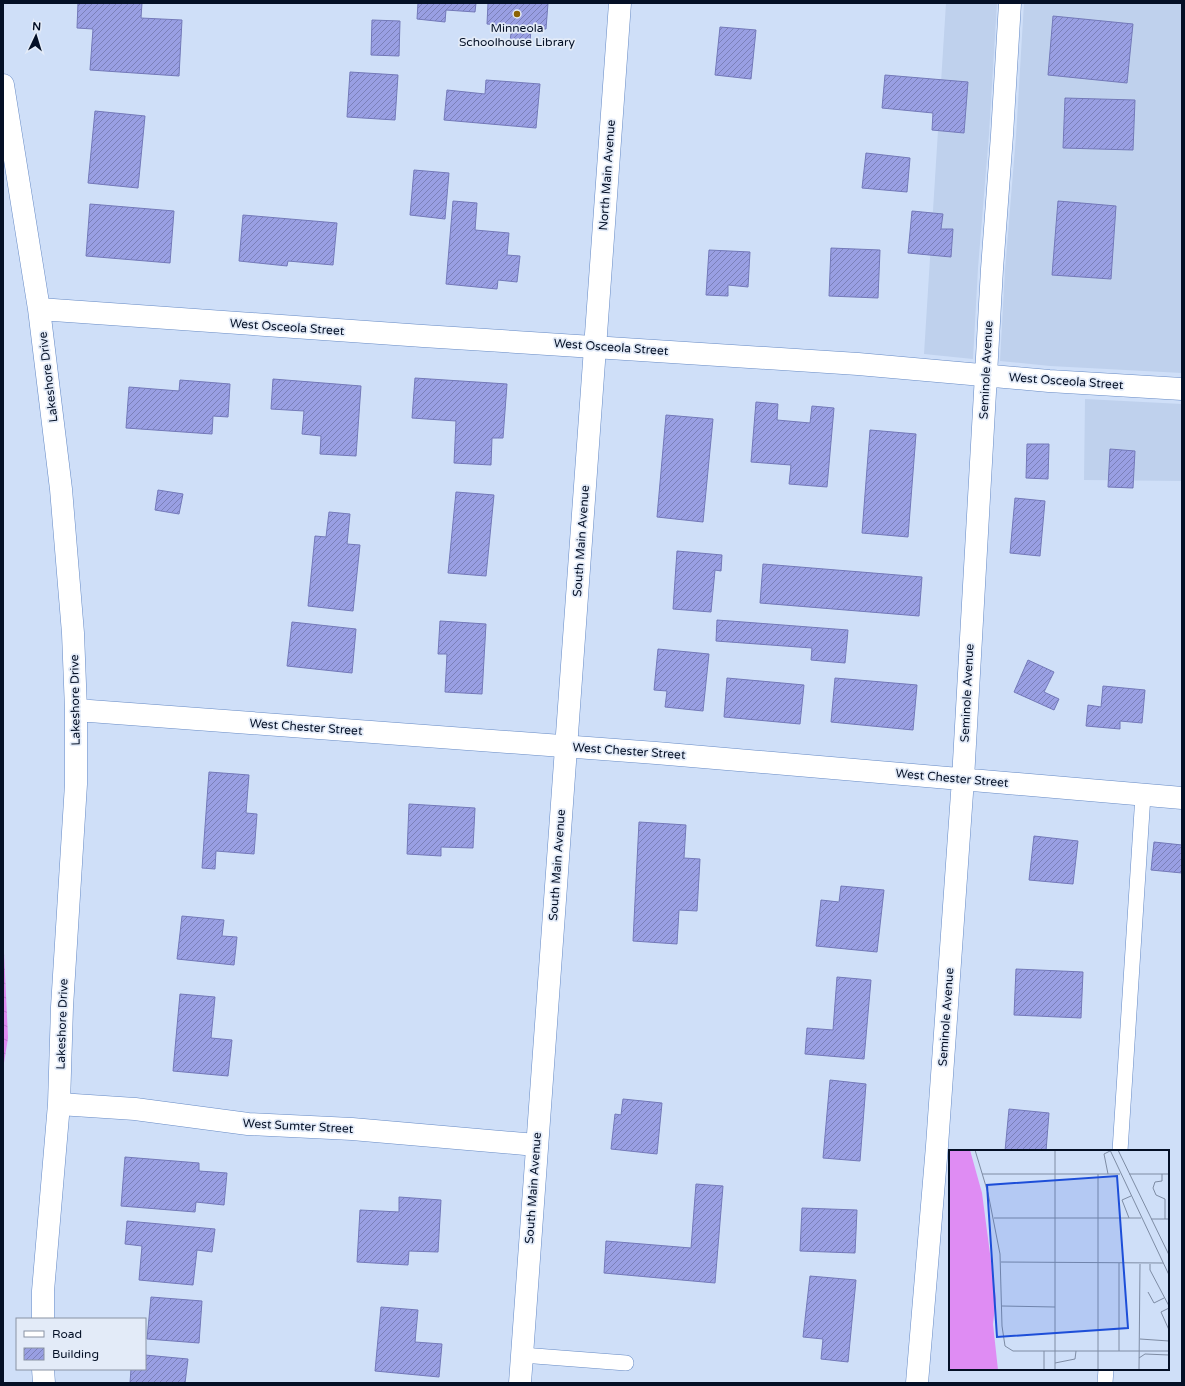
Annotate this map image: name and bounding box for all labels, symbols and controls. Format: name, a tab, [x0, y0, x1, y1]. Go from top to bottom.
marker: Minneola Schoolhouse Library	[512, 9, 522, 19]
north arrow	[16, 16, 56, 56]
text: N	[32, 20, 42, 33]
place label: Minneola Schoolhouse Library	[459, 21, 576, 49]
street label: North Main Avenue	[596, 119, 618, 231]
street label: West Osceola Street	[229, 316, 345, 338]
street label: Seminole Avenue	[976, 320, 996, 420]
street label: Lakeshore Drive	[35, 331, 61, 423]
street label: West Osceola Street	[553, 336, 669, 358]
street label: West Osceola Street	[1008, 370, 1124, 392]
street label: South Main Avenue	[570, 485, 592, 597]
street label: Seminole Avenue	[957, 643, 977, 743]
street label: Lakeshore Drive	[67, 654, 83, 746]
street label: West Chester Street	[249, 716, 363, 738]
street label: West Chester Street	[572, 740, 686, 762]
street label: West Chester Street	[895, 766, 1009, 790]
street label: South Main Avenue	[546, 809, 568, 921]
street label: Seminole Avenue	[936, 967, 956, 1067]
street label: Lakeshore Drive	[53, 978, 71, 1070]
street label: West Sumter Street	[242, 1116, 354, 1136]
street label: South Main Avenue	[522, 1132, 544, 1244]
inset map	[949, 1150, 1169, 1370]
legend	[16, 1318, 146, 1370]
text: Road	[52, 1327, 82, 1341]
text: Building	[52, 1347, 99, 1361]

